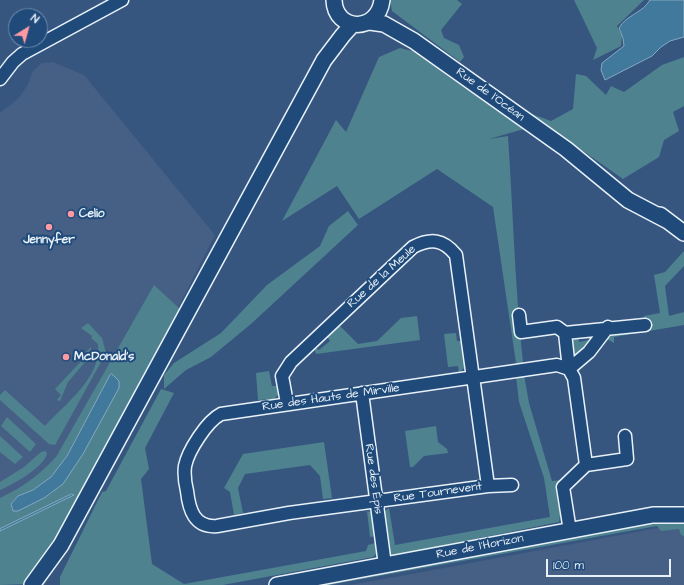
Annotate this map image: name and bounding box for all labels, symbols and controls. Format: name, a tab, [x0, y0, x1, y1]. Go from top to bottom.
north arrow	[8, 8, 48, 48]
text: N	[28, 11, 42, 27]
street label: Rue de l'Océan	[453, 65, 527, 125]
place label: Celio	[79, 207, 104, 221]
marker: Celio	[66, 209, 76, 219]
marker: Jennyfer	[44, 222, 54, 232]
place label: Jennyfer	[23, 233, 75, 247]
street label: Rue de la Meule	[345, 243, 419, 311]
place label: McDonald's	[74, 350, 134, 364]
marker: McDonald's	[61, 352, 71, 362]
street label: Rue des Hauts de Mirville	[261, 381, 401, 415]
street label: Rue des Épis	[361, 443, 385, 515]
street label: Rue Tournevent	[393, 480, 483, 506]
street label: Rue de l'Horizon	[435, 532, 525, 562]
scale bar	[548, 551, 673, 577]
text: 100 m	[553, 557, 584, 574]

